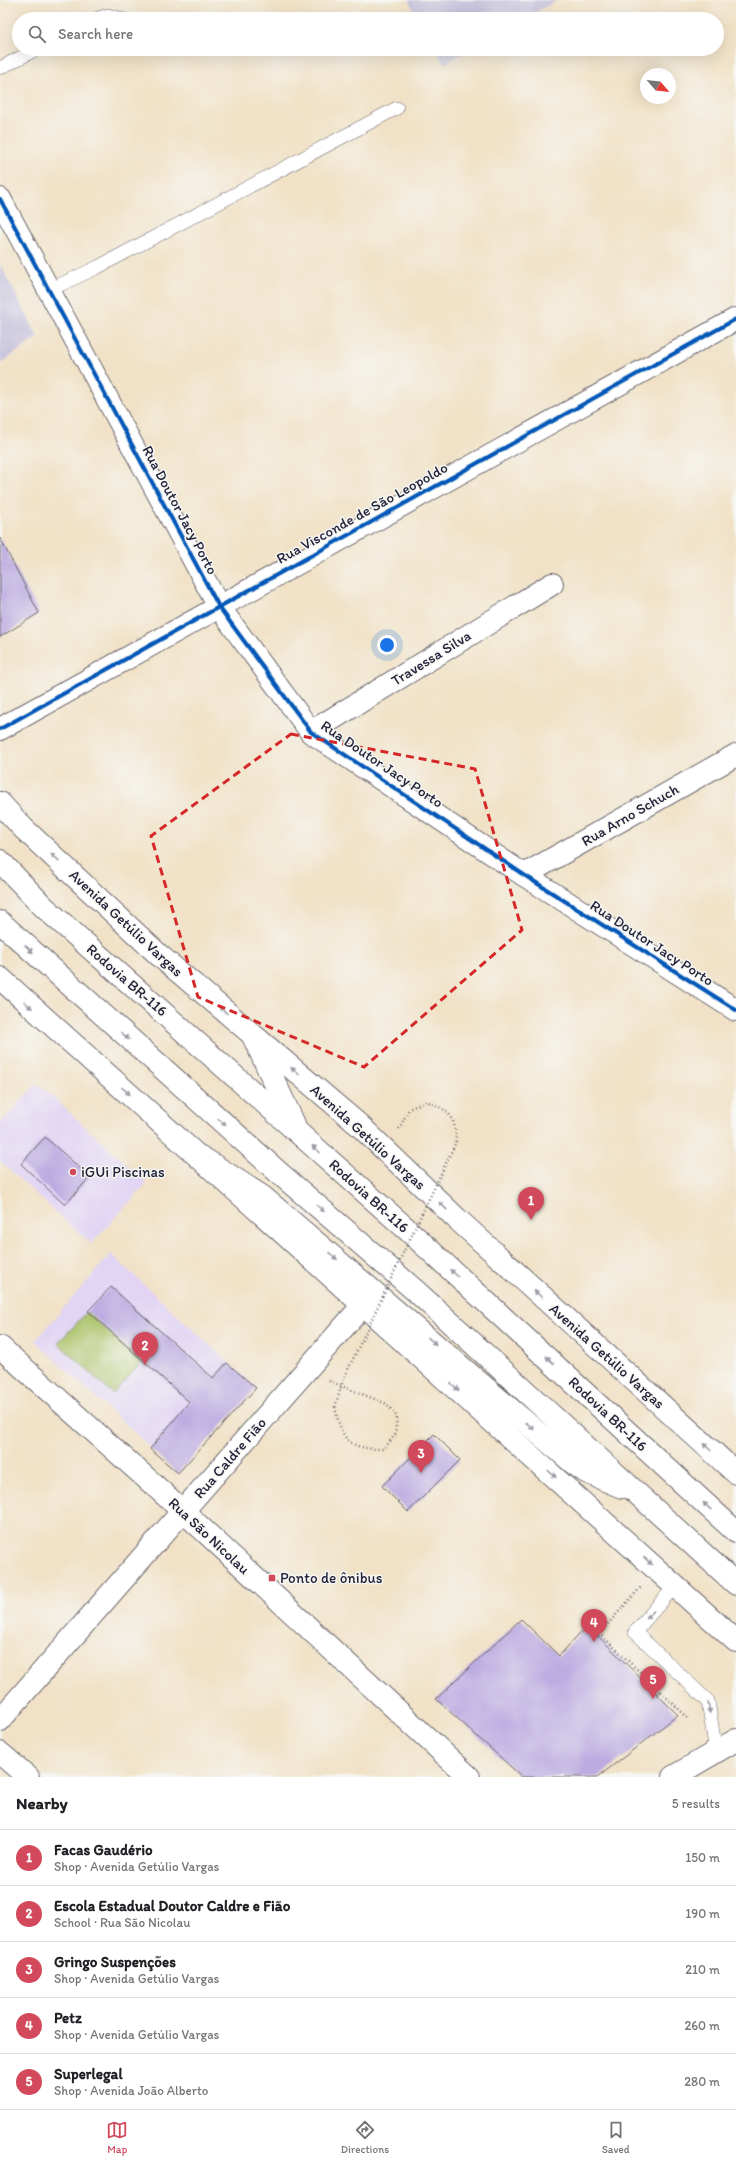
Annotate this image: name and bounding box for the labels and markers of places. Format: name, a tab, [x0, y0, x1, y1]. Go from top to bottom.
place label: iGUi Piscinas	[81, 1163, 165, 1181]
marker: iGUi Piscinas	[68, 1167, 78, 1177]
pin: 1	[518, 1187, 544, 1220]
pin: 2	[132, 1332, 158, 1365]
pin: 3	[408, 1440, 434, 1473]
place label: Ponto de ônibus	[280, 1569, 383, 1587]
marker: Ponto de ônibus	[267, 1573, 277, 1583]
pin: 4	[581, 1609, 607, 1642]
pin: 5	[640, 1666, 666, 1699]

